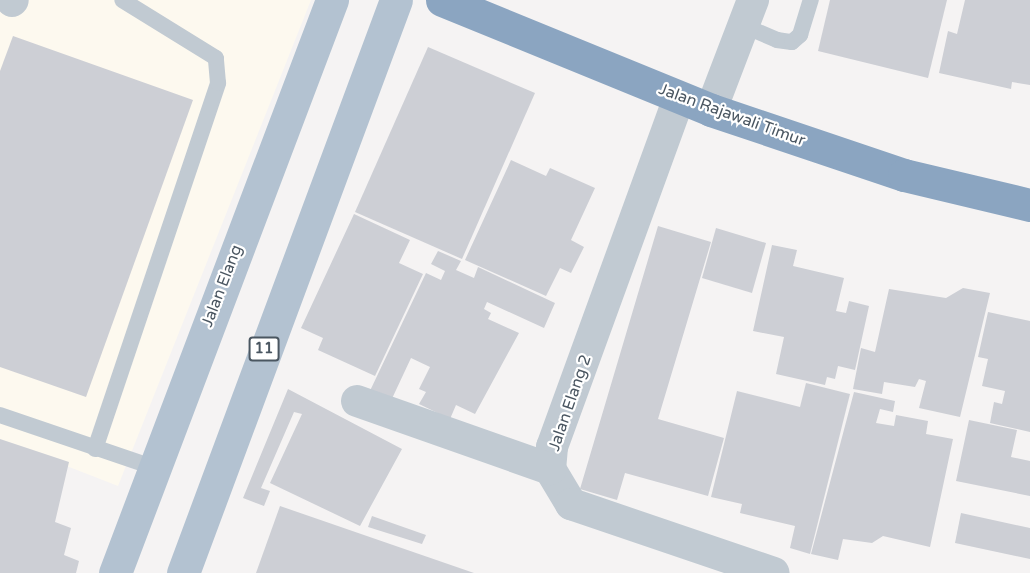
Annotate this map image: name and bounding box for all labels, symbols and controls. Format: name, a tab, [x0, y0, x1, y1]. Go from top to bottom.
street label: Jalan Rajawali Timur	[656, 80, 808, 150]
street label: Jalan Elang	[198, 242, 246, 330]
road number: 11	[248, 337, 280, 361]
street label: Jalan Elang 2	[545, 352, 595, 454]

